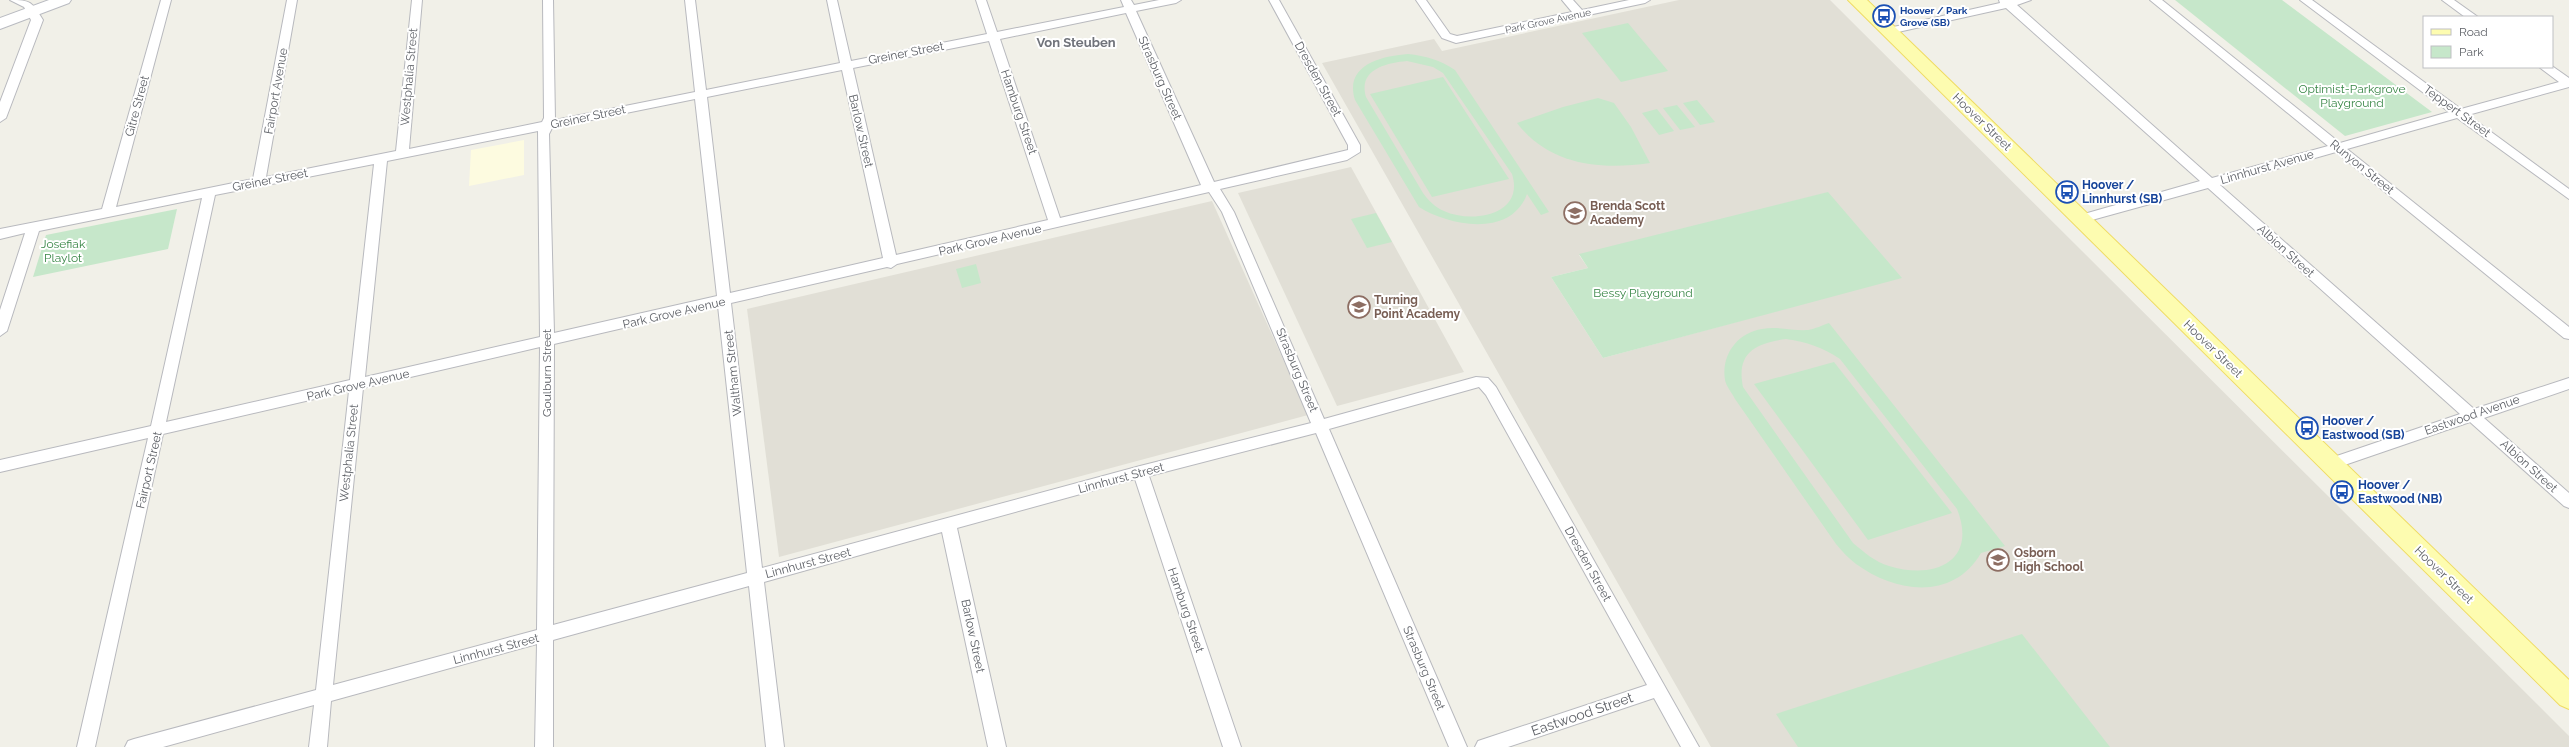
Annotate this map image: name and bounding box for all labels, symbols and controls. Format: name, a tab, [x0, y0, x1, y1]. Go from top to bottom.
bus stop icon: Hoover / Park Grove (SB)	[1871, 3, 1897, 29]
place label: Hoover / Park Grove (SB)	[1900, 5, 1968, 28]
street label: Park Grove Avenue	[1504, 6, 1592, 35]
legend	[2423, 16, 2553, 68]
text: Road	[2459, 25, 2488, 39]
street label: Westphalia Street	[398, 27, 420, 127]
street label: Strasburg Street	[1135, 34, 1185, 122]
district label: Von Steuben	[1036, 35, 1116, 50]
street label: Greiner Street	[867, 39, 945, 67]
street label: Dresden Street	[1292, 39, 1344, 119]
text: Park	[2459, 45, 2484, 59]
street label: Fairport Avenue	[262, 47, 290, 135]
street label: Hamburg Street	[998, 68, 1040, 156]
street label: Gitre Street	[122, 74, 152, 138]
park label: Optimist-Parkgrove Playground	[2298, 82, 2406, 110]
street label: Teppert Street	[2421, 82, 2493, 140]
street label: Hoover Street	[1950, 90, 2014, 154]
street label: Barlow Street	[846, 93, 876, 169]
street label: Greiner Street	[549, 102, 627, 132]
street label: Runyon Street	[2327, 137, 2397, 197]
street label: Linnhurst Avenue	[2219, 147, 2315, 187]
street label: Greiner Street	[231, 166, 309, 194]
place label: Hoover / Linnhurst (SB)	[2082, 178, 2162, 206]
bus stop icon: Hoover / Linnhurst (SB)	[2054, 179, 2080, 205]
place label: Brenda Scott Academy	[1590, 199, 1665, 227]
school or university icon: Brenda Scott Academy	[1562, 200, 1588, 226]
street label: Park Grove Avenue	[937, 221, 1043, 259]
street label: Albion Street	[2255, 222, 2317, 280]
park label: Josefiak Playlot	[41, 237, 86, 265]
park label: Bessy Playground	[1593, 286, 1693, 300]
place label: Turning Point Academy	[1374, 293, 1461, 321]
street label: Park Grove Avenue	[621, 294, 727, 332]
school or university icon: Turning Point Academy	[1346, 294, 1372, 320]
street label: Hoover Street	[2181, 317, 2245, 381]
street label: Strasburg Street	[1273, 326, 1321, 414]
street label: Goulburn Street	[540, 329, 554, 417]
street label: Waltham Street	[722, 329, 744, 417]
street label: Park Grove Avenue	[305, 366, 411, 404]
street label: Eastwood Avenue	[2423, 392, 2521, 438]
street label: Westphalia Street	[337, 403, 361, 503]
place label: Hoover / Eastwood (SB)	[2322, 414, 2405, 442]
bus stop icon: Hoover / Eastwood (SB)	[2294, 415, 2320, 441]
street label: Fairport Street	[133, 430, 165, 510]
street label: Albion Street	[2498, 437, 2560, 495]
street label: Linnhurst Street	[1077, 460, 1165, 496]
place label: Hoover / Eastwood (NB)	[2358, 478, 2443, 506]
bus stop icon: Hoover / Eastwood (NB)	[2329, 479, 2355, 505]
street label: Dresden Street	[1562, 524, 1614, 604]
street label: Hoover Street	[2412, 543, 2476, 607]
street label: Linnhurst Street	[764, 545, 852, 581]
place label: Osborn High School	[2014, 546, 2084, 574]
school or university icon: Osborn High School	[1985, 547, 2011, 573]
street label: Hamburg Street	[1165, 566, 1207, 654]
street label: Barlow Street	[958, 598, 988, 674]
street label: Strasburg Street	[1400, 624, 1448, 712]
street label: Linnhurst Street	[452, 631, 540, 667]
street label: Eastwood Street	[1529, 689, 1635, 739]

